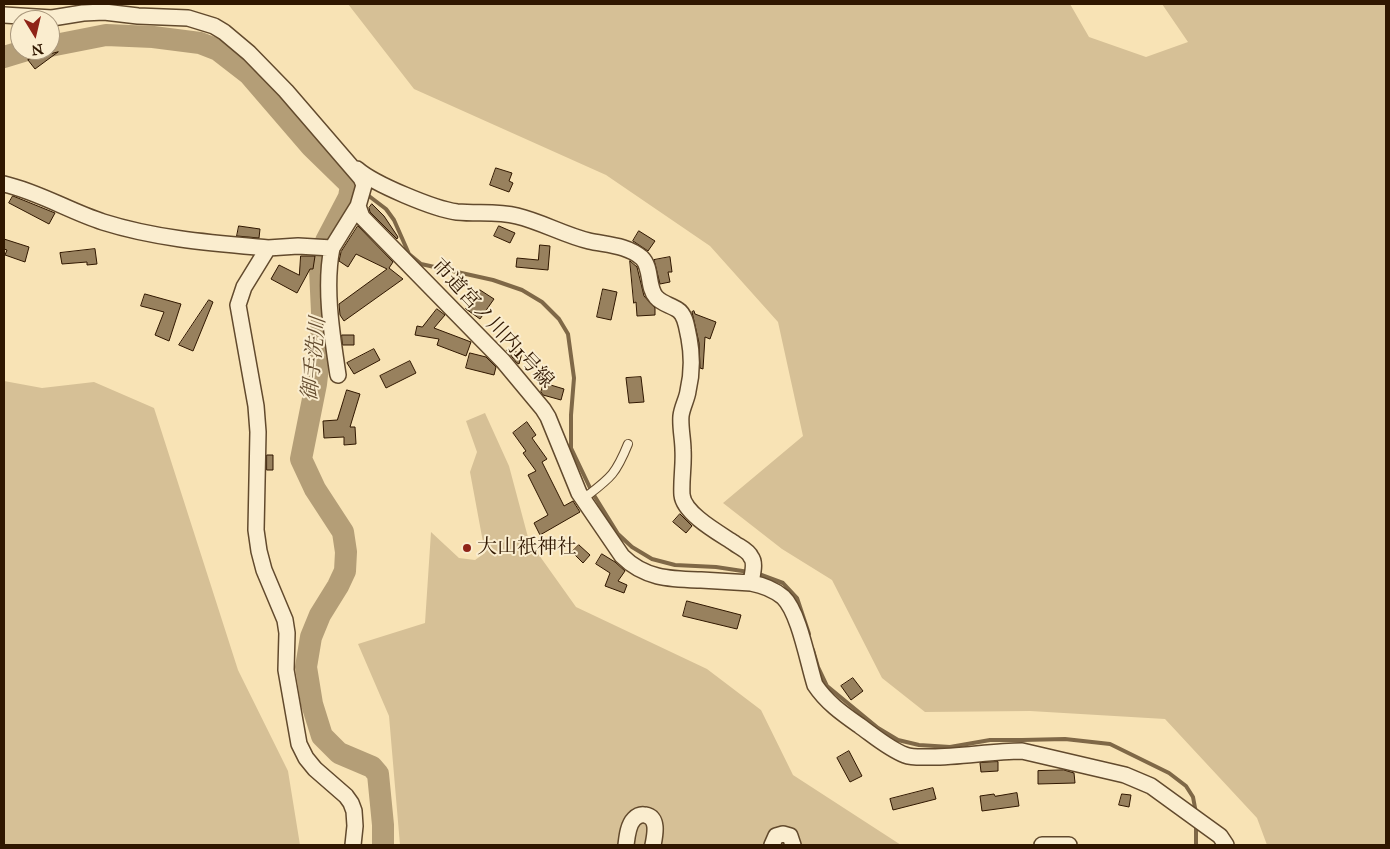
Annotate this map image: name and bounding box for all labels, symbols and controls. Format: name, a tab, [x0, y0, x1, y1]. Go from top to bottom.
north arrow	[10, 10, 60, 60]
text: N	[30, 40, 44, 59]
street label: 市道宮ノ川内1号線	[426, 254, 558, 394]
water label: 御手洗川	[298, 316, 332, 402]
place label: 大山衹神社	[477, 536, 577, 560]
marker: 大山衹神社	[461, 542, 473, 554]

